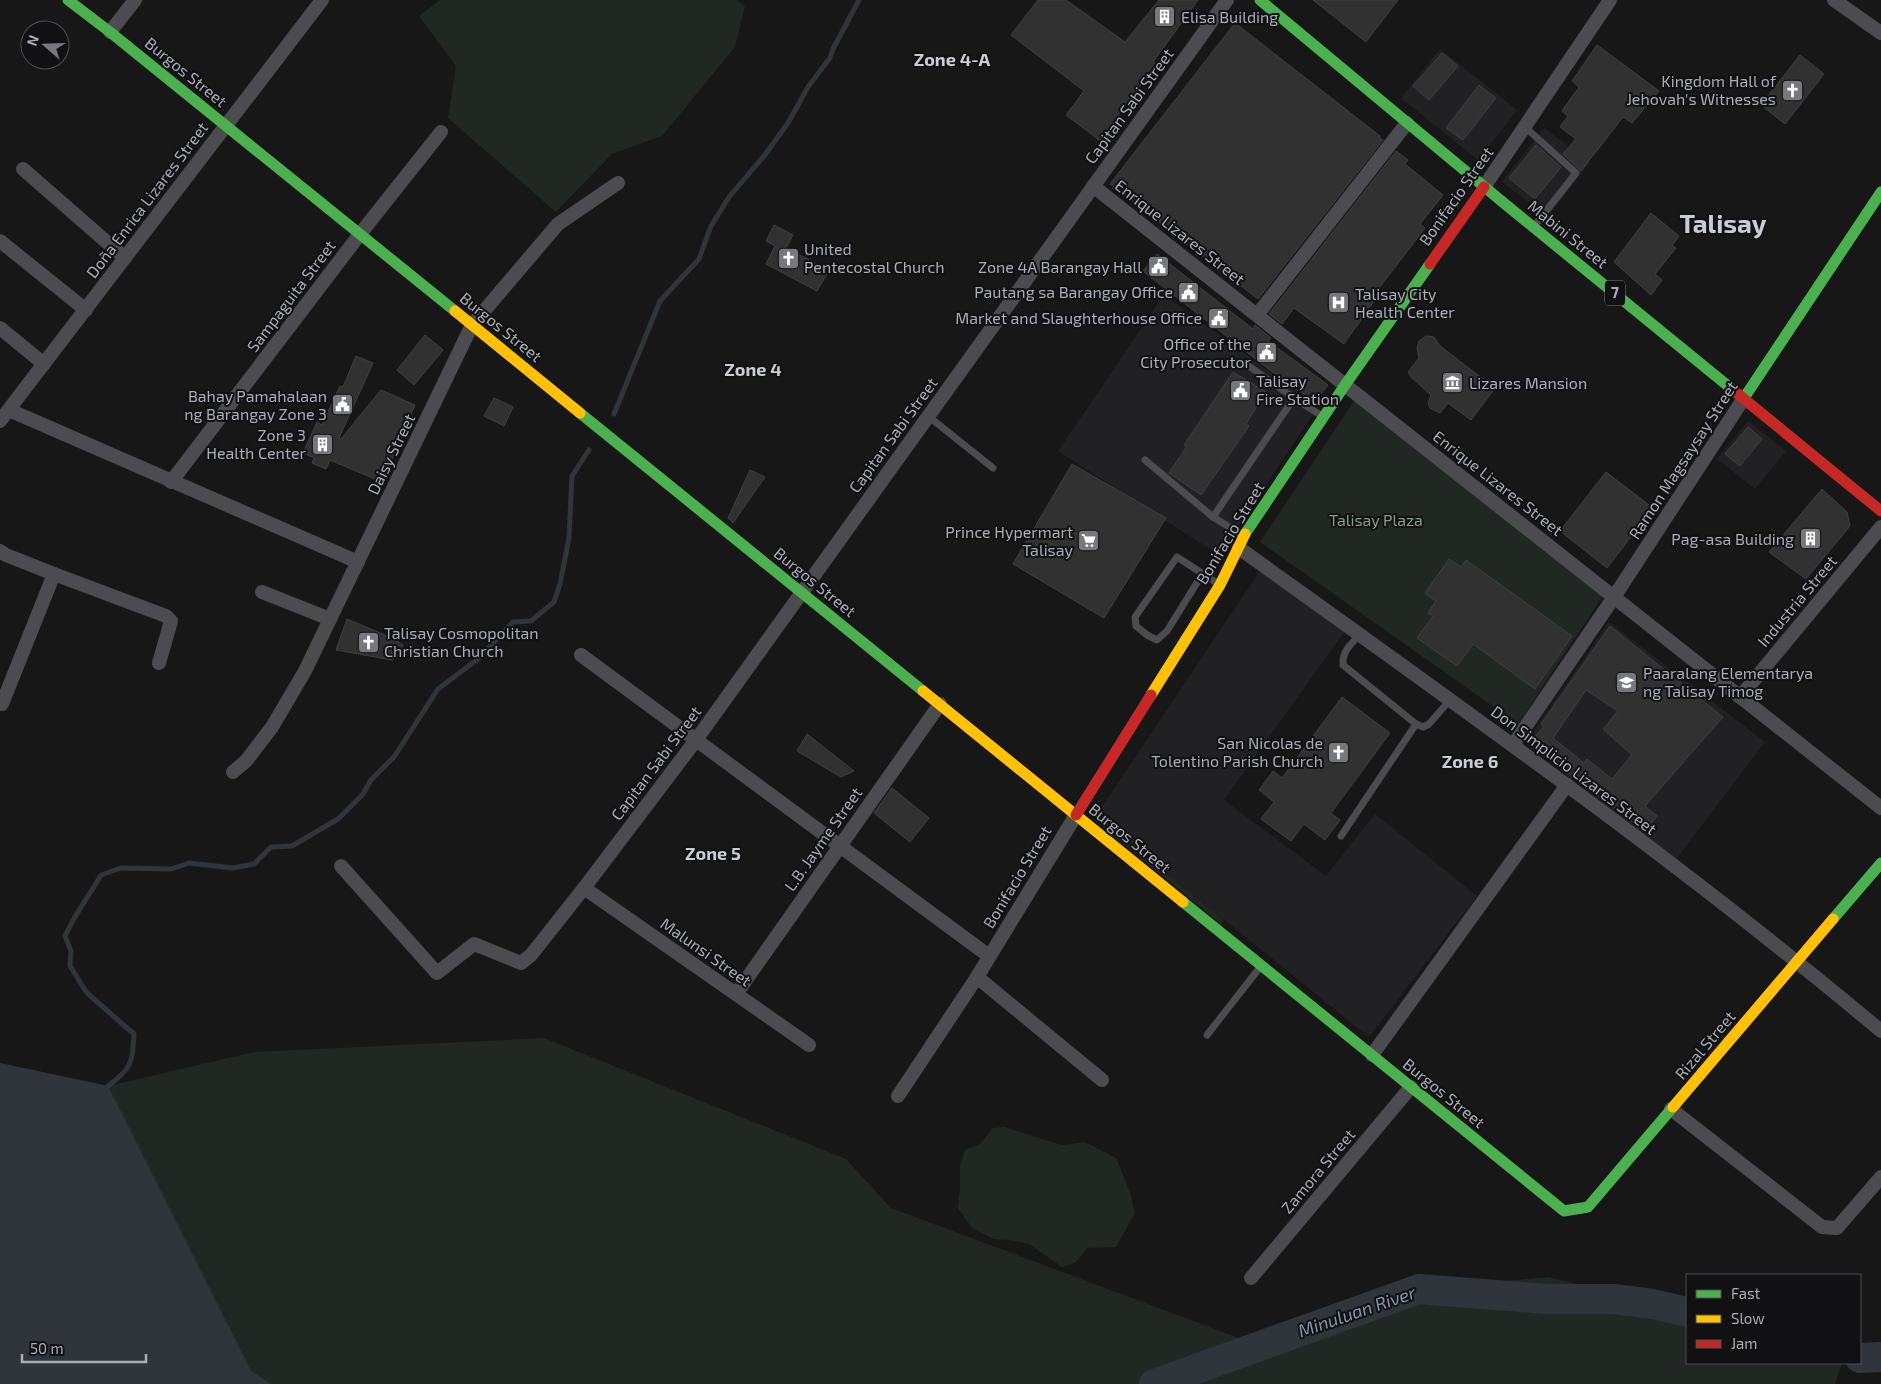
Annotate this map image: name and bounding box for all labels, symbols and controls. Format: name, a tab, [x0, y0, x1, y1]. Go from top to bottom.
building icon: Elisa Building	[1153, 5, 1177, 29]
place label: Elisa Building	[1181, 7, 1278, 26]
north arrow	[20, 20, 70, 70]
text: N	[23, 33, 42, 48]
street label: Burgos Street	[142, 33, 231, 110]
street label: Capitan Sabi Street	[1080, 44, 1177, 167]
district label: Zone 4-A	[914, 48, 991, 70]
place label: Kingdom Hall of Jehovah's Witnesses	[1626, 71, 1777, 108]
church icon: Kingdom Hall of Jehovah's Witnesses	[1780, 78, 1804, 102]
street label: Doña Enrica Lizares Street	[82, 118, 211, 281]
street label: Bonifacio Street	[1415, 143, 1497, 249]
street label: Enrique Lizares Street	[1112, 175, 1249, 288]
street label: Mabini Street	[1525, 196, 1612, 272]
district label: Talisay	[1679, 207, 1767, 239]
street label: Sampaguita Street	[242, 236, 339, 355]
place label: United Pentecostal Church	[804, 239, 945, 276]
church icon: United Pentecostal Church	[776, 246, 800, 270]
public building icon: Zone 4A Barangay Hall	[1146, 255, 1170, 279]
place label: Zone 4A Barangay Hall	[978, 257, 1142, 276]
public building icon: Pautang sa Barangay Office	[1177, 280, 1201, 304]
road number: 7	[1605, 280, 1625, 306]
place label: Pautang sa Barangay Office	[974, 282, 1173, 301]
place label: Talisay City Health Center	[1355, 284, 1455, 321]
street label: Burgos Street	[457, 288, 546, 365]
hospital icon: Talisay City Health Center	[1327, 291, 1351, 315]
public building icon: Market and Slaughterhouse Office	[1206, 306, 1230, 330]
place label: Market and Slaughterhouse Office	[955, 308, 1202, 327]
place label: Office of the City Prosecutor	[1140, 334, 1252, 371]
public building icon: Office of the City Prosecutor	[1255, 341, 1279, 365]
district label: Zone 4	[724, 358, 782, 380]
place label: Talisay Fire Station	[1256, 371, 1339, 408]
museum icon: Lizares Mansion	[1441, 371, 1465, 395]
street label: Capitan Sabi Street	[844, 373, 941, 496]
place label: Lizares Mansion	[1469, 373, 1587, 392]
street label: Ramon Magsaysay Street	[1624, 377, 1741, 542]
public building icon: Talisay Fire Station	[1228, 378, 1252, 402]
place label: Bahay Pamahalaan ng Barangay Zone 3	[184, 386, 327, 423]
public building icon: Bahay Pamahalaan ng Barangay Zone 3	[331, 393, 355, 417]
street label: Daisy Street	[363, 410, 418, 497]
place label: Zone 3 Health Center	[206, 425, 307, 462]
street label: Enrique Lizares Street	[1430, 426, 1567, 539]
building icon: Zone 3 Health Center	[310, 432, 334, 456]
street label: Bonifacio Street	[1192, 478, 1268, 587]
park label: Talisay Plaza	[1329, 510, 1423, 529]
place label: Prince Hypermart Talisay	[945, 522, 1074, 559]
building icon: Pag-asa Building	[1798, 527, 1822, 551]
supermarket icon: Prince Hypermart Talisay	[1077, 529, 1101, 553]
place label: Pag-asa Building	[1671, 529, 1794, 548]
street label: Burgos Street	[771, 543, 860, 620]
street label: Industria Street	[1753, 551, 1840, 650]
place label: Talisay Cosmopolitan Christian Church	[384, 623, 539, 660]
church icon: Talisay Cosmopolitan Christian Church	[356, 630, 380, 654]
place label: Paaralang Elementarya ng Talisay Timog	[1643, 663, 1813, 700]
school or university icon: Paaralang Elementarya ng Talisay Timog	[1615, 670, 1639, 694]
street label: Don Simplicio Lizares Street	[1488, 701, 1661, 838]
street label: Capitan Sabi Street	[607, 702, 705, 823]
place label: San Nicolas de Tolentino Parish Church	[1151, 733, 1323, 770]
church icon: San Nicolas de Tolentino Parish Church	[1327, 740, 1351, 764]
district label: Zone 6	[1442, 750, 1498, 772]
street label: L.B. Jayme Street	[780, 783, 865, 894]
street label: Burgos Street	[1086, 799, 1175, 876]
street label: Bonifacio Street	[979, 822, 1055, 931]
district label: Zone 5	[685, 842, 741, 864]
street label: Malunsi Street	[657, 913, 755, 990]
street label: Rizal Street	[1671, 1007, 1739, 1083]
street label: Burgos Street	[1400, 1054, 1489, 1131]
street label: Zamora Street	[1277, 1125, 1358, 1217]
legend	[1686, 1274, 1861, 1364]
water label: Minuluan River	[1295, 1280, 1419, 1341]
text: Fast	[1731, 1284, 1761, 1302]
text: Slow	[1731, 1309, 1765, 1327]
scale bar	[22, 1332, 146, 1364]
text: Jam	[1731, 1334, 1757, 1352]
text: 50 m	[30, 1339, 64, 1357]

